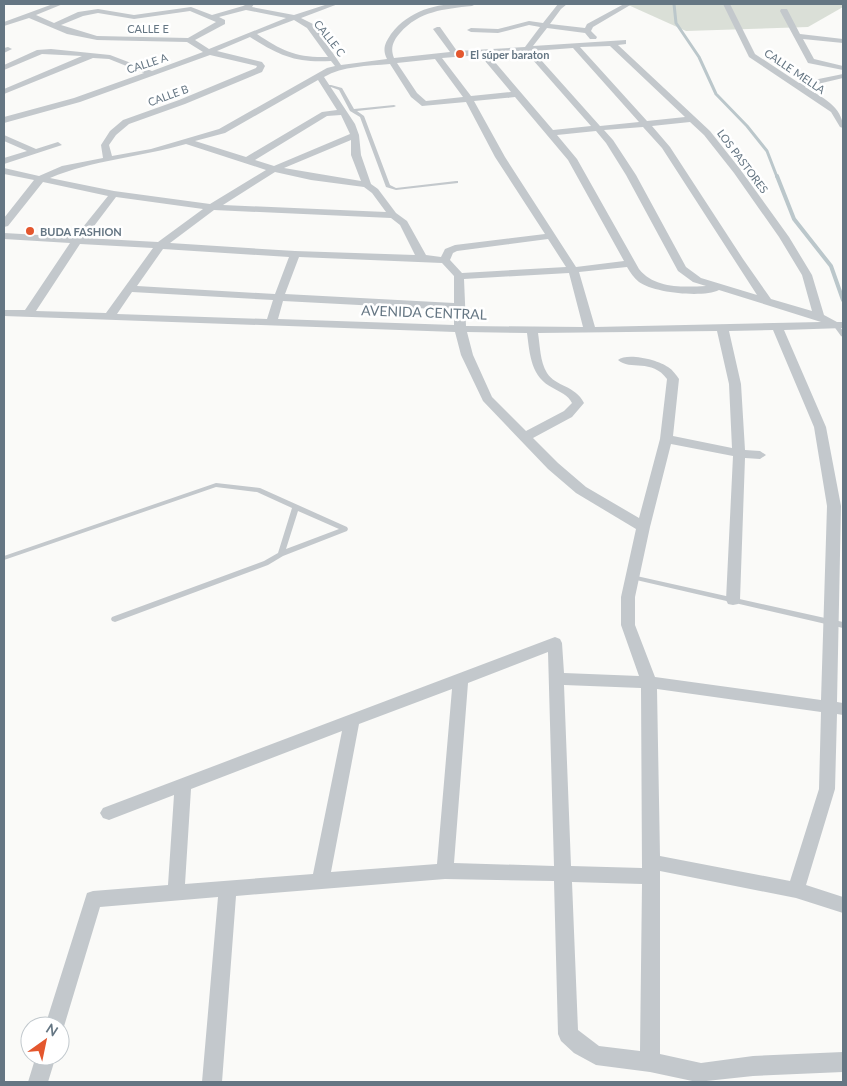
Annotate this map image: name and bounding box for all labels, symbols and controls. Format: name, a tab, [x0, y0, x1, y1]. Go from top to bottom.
street label: CALLE C	[312, 17, 349, 59]
street label: CALLE E	[127, 22, 169, 35]
street label: CALLE MELLA	[762, 46, 828, 96]
marker: El súper baraton	[454, 48, 466, 60]
place label: El súper baraton	[470, 48, 549, 61]
street label: CALLE A	[125, 50, 170, 76]
street label: CALLE B	[146, 82, 190, 108]
street label: LOS PASTORES	[715, 127, 771, 195]
marker: BUDA FASHION	[24, 225, 36, 237]
place label: BUDA FASHION	[40, 225, 122, 238]
street label: AVENIDA CENTRAL	[361, 301, 487, 323]
north arrow	[20, 1016, 70, 1066]
text: N	[43, 1020, 62, 1040]

